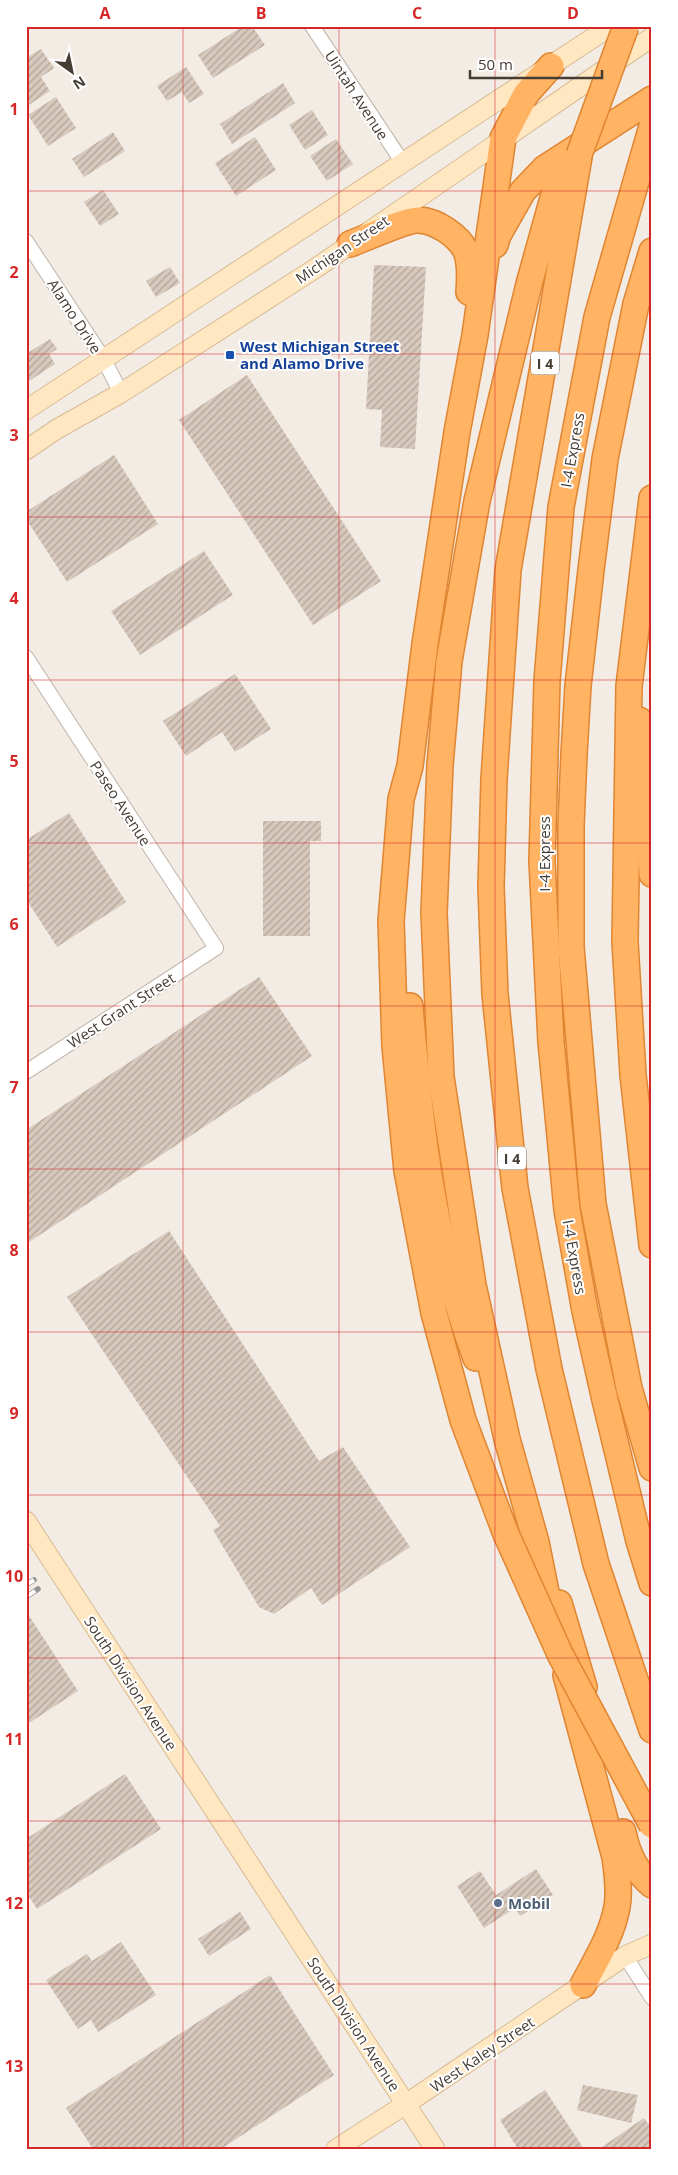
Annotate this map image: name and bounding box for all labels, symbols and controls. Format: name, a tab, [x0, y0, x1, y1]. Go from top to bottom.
text: A	[99, 2, 111, 24]
text: B	[256, 2, 266, 24]
text: C	[412, 2, 422, 24]
text: D	[567, 2, 579, 24]
street label: Uintah Avenue	[321, 46, 393, 144]
north arrow	[48, 48, 98, 98]
scale bar	[470, 48, 603, 80]
text: 50 m	[478, 54, 513, 74]
text: N	[69, 72, 89, 94]
text: 1	[9, 98, 19, 120]
street label: Michigan Street	[291, 210, 393, 288]
text: 2	[9, 261, 19, 283]
street label: Alamo Drive	[43, 275, 107, 357]
place label: West Michigan Street and Alamo Drive	[240, 336, 400, 373]
marker: West Michigan Street and Alamo Drive	[224, 349, 236, 361]
road number: I 4	[531, 352, 559, 374]
street label: I-4 Express	[556, 411, 588, 489]
text: 3	[9, 424, 19, 446]
text: 4	[9, 587, 19, 609]
text: 5	[9, 750, 19, 772]
street label: Paseo Avenue	[86, 756, 156, 850]
street label: I-4 Express	[534, 816, 554, 892]
text: 6	[9, 913, 19, 935]
street label: West Grant Street	[63, 968, 179, 1052]
text: 7	[9, 1076, 19, 1098]
road number: I 4	[498, 1146, 526, 1170]
street label: I-4 Express	[559, 1218, 591, 1296]
text: 8	[9, 1239, 19, 1261]
text: 9	[9, 1402, 19, 1424]
text: 10	[5, 1565, 23, 1587]
street label: South Division Avenue	[80, 1612, 182, 1754]
text: 11	[5, 1728, 23, 1750]
text: 12	[5, 1892, 23, 1914]
place label: Mobil	[508, 1893, 550, 1913]
marker: Mobil	[492, 1897, 504, 1909]
street label: South Division Avenue	[303, 1953, 405, 2095]
street label: West Kaley Street	[426, 2012, 538, 2096]
text: 13	[5, 2055, 23, 2077]

